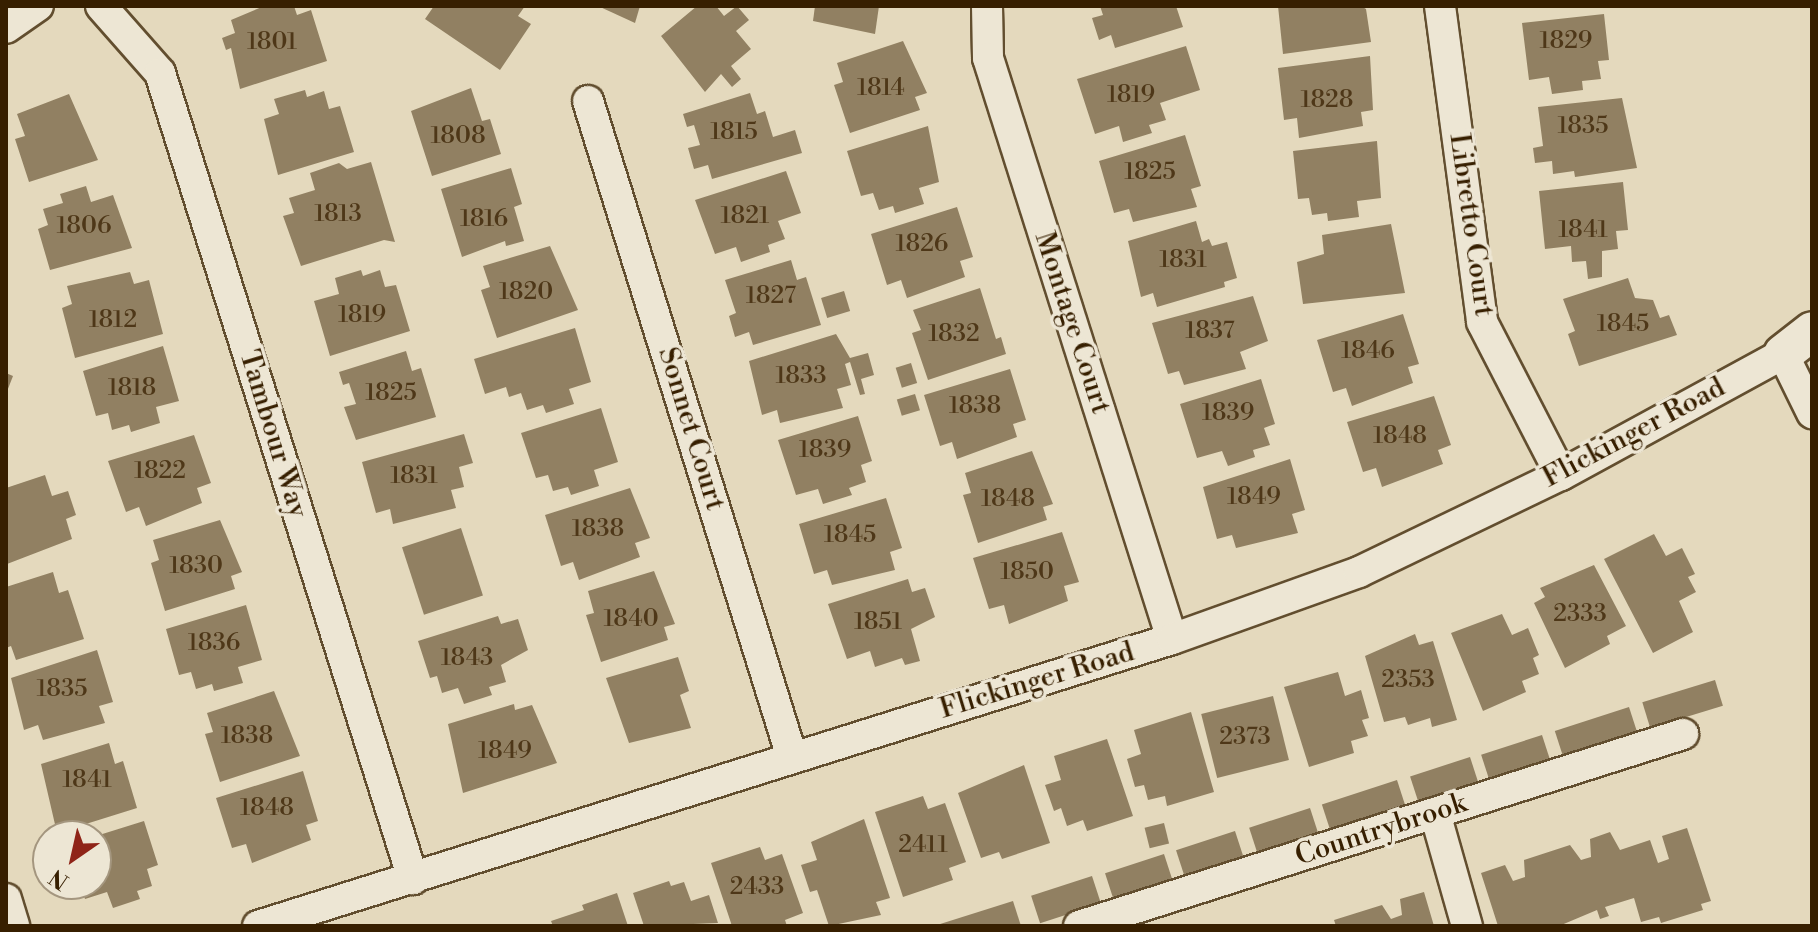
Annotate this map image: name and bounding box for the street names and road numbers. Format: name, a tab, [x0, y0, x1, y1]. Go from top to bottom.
street label: Libretto Court	[1442, 131, 1500, 319]
street label: Montage Court	[1027, 228, 1117, 418]
street label: Sonnet Court	[650, 343, 732, 515]
street label: Tambour Way	[232, 346, 314, 522]
street label: Flickinger Road	[1537, 371, 1731, 495]
street label: Flickinger Road	[936, 635, 1138, 727]
street label: Countrybrook	[1291, 787, 1471, 873]

